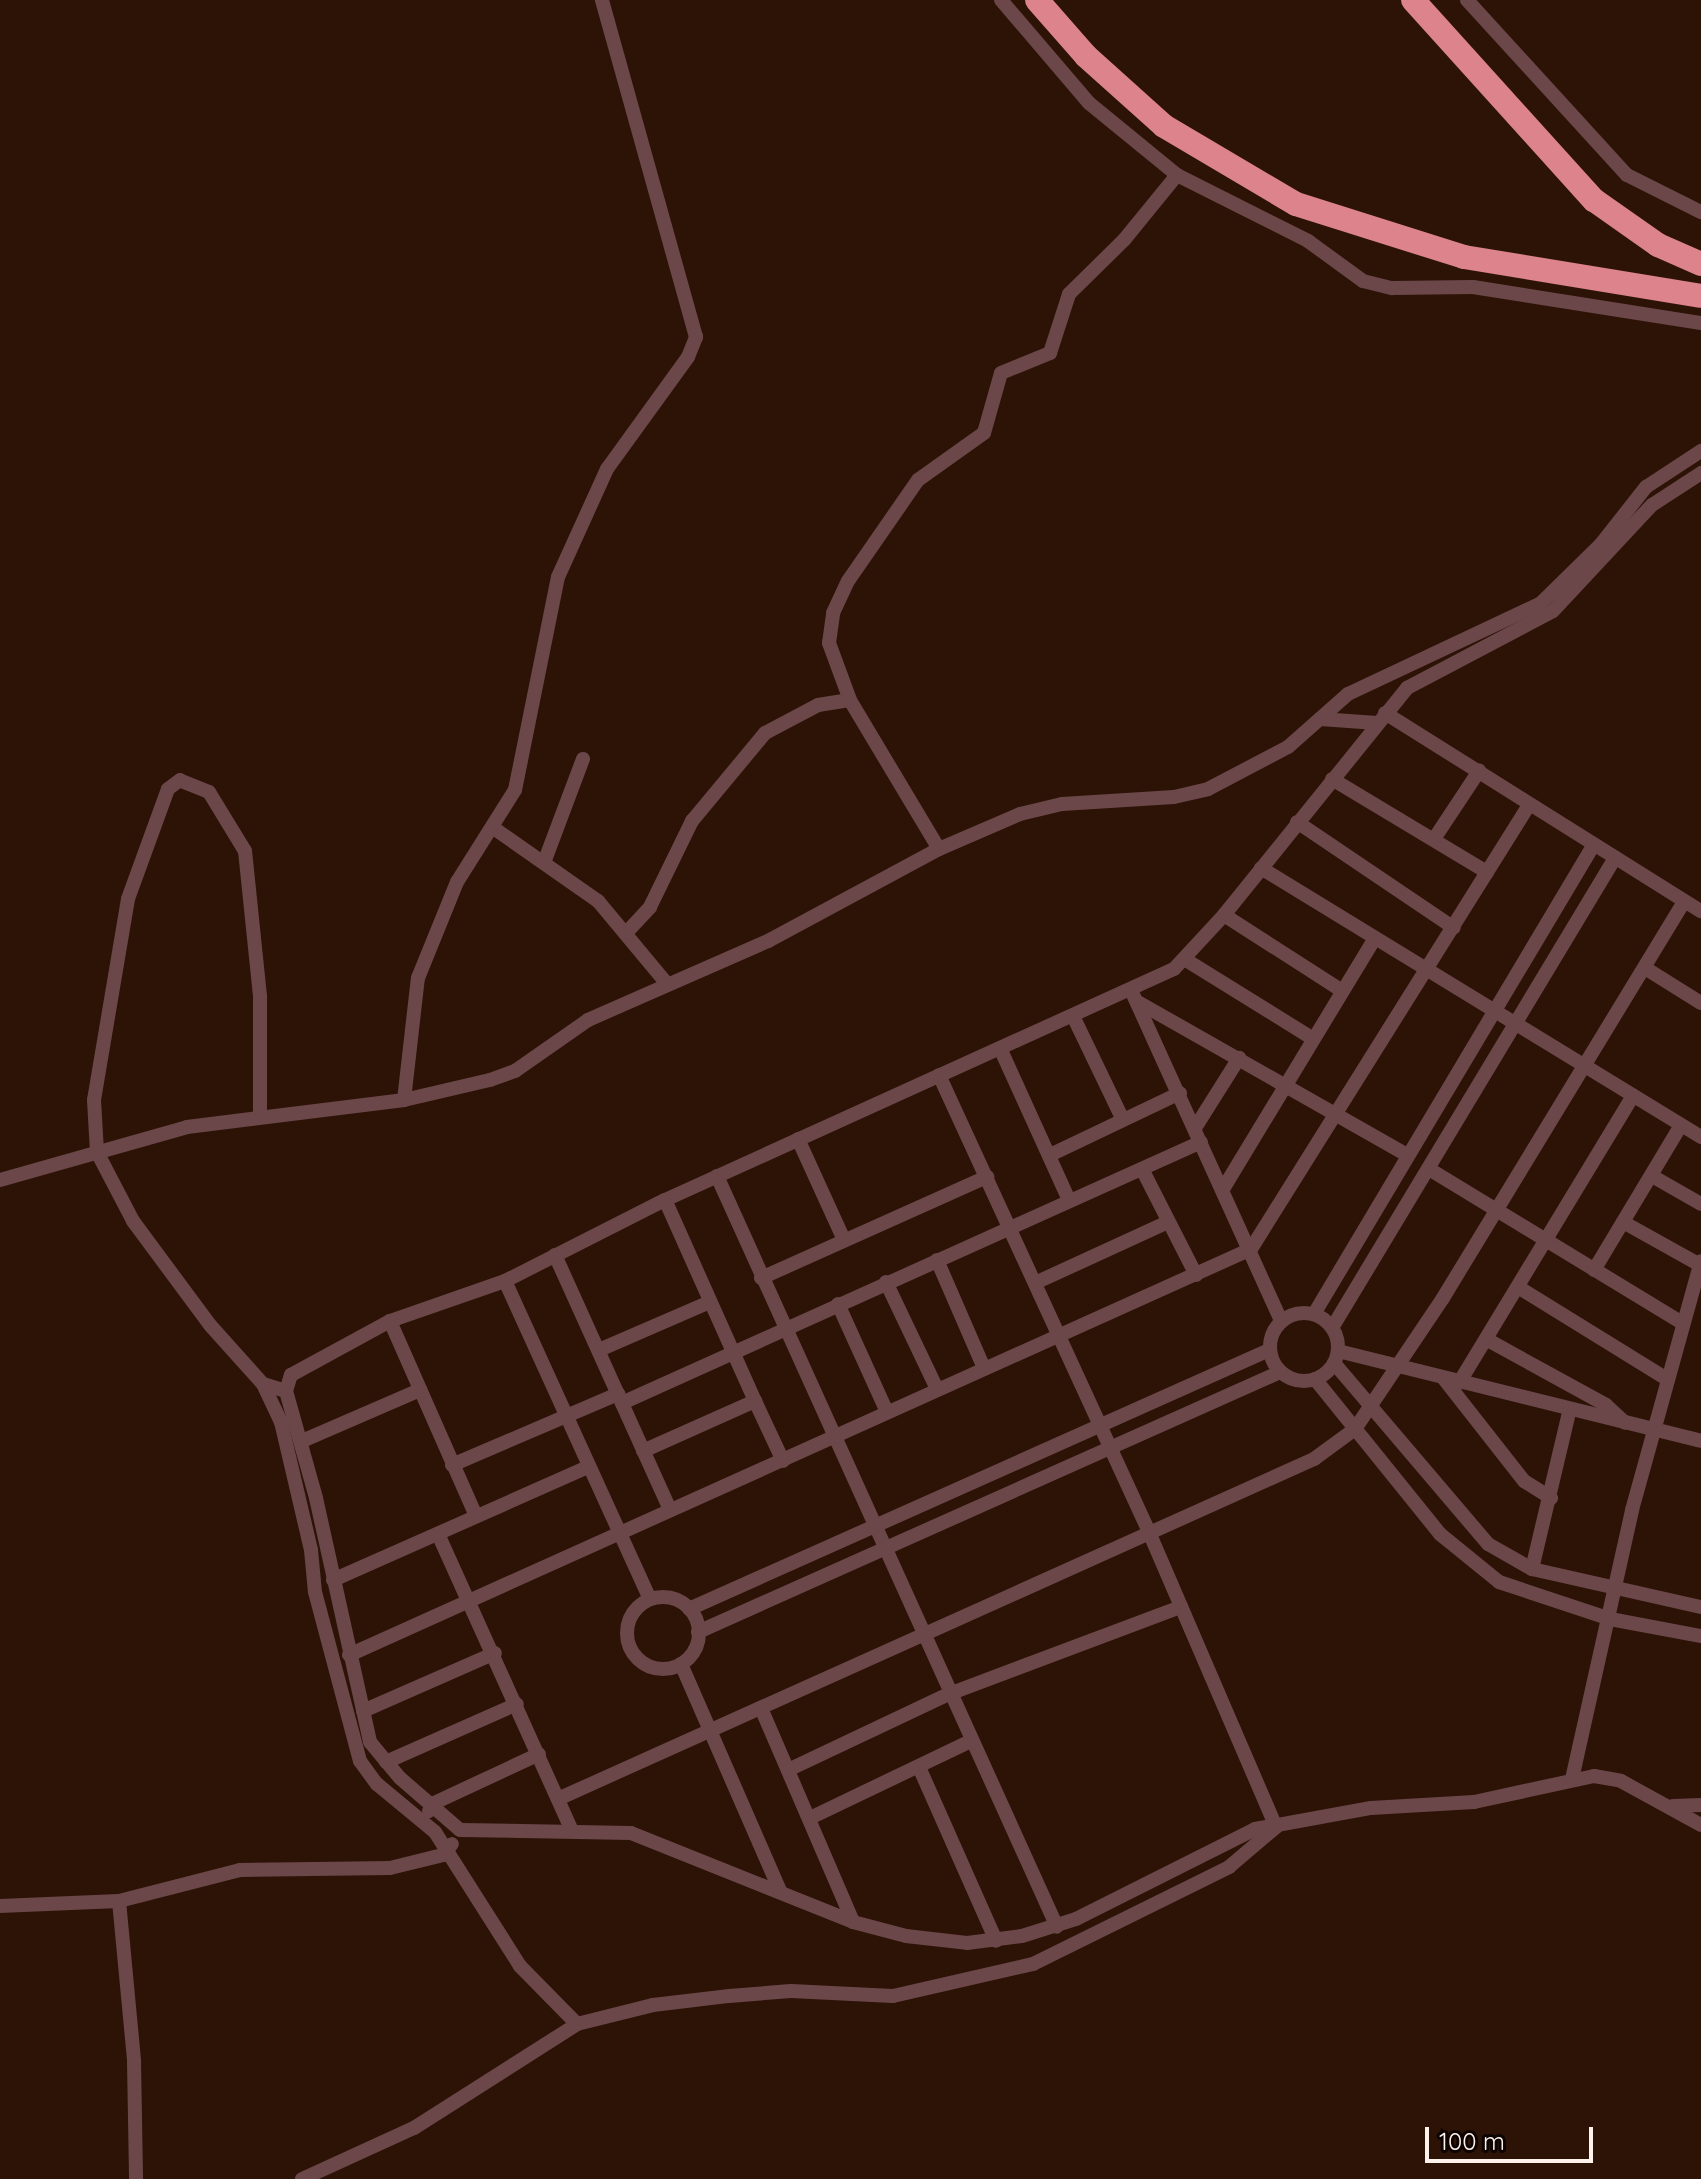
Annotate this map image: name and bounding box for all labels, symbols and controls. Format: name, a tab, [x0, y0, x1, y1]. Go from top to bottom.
scale bar	[1429, 2111, 1597, 2161]
text: 100 m	[1439, 2126, 1505, 2156]

